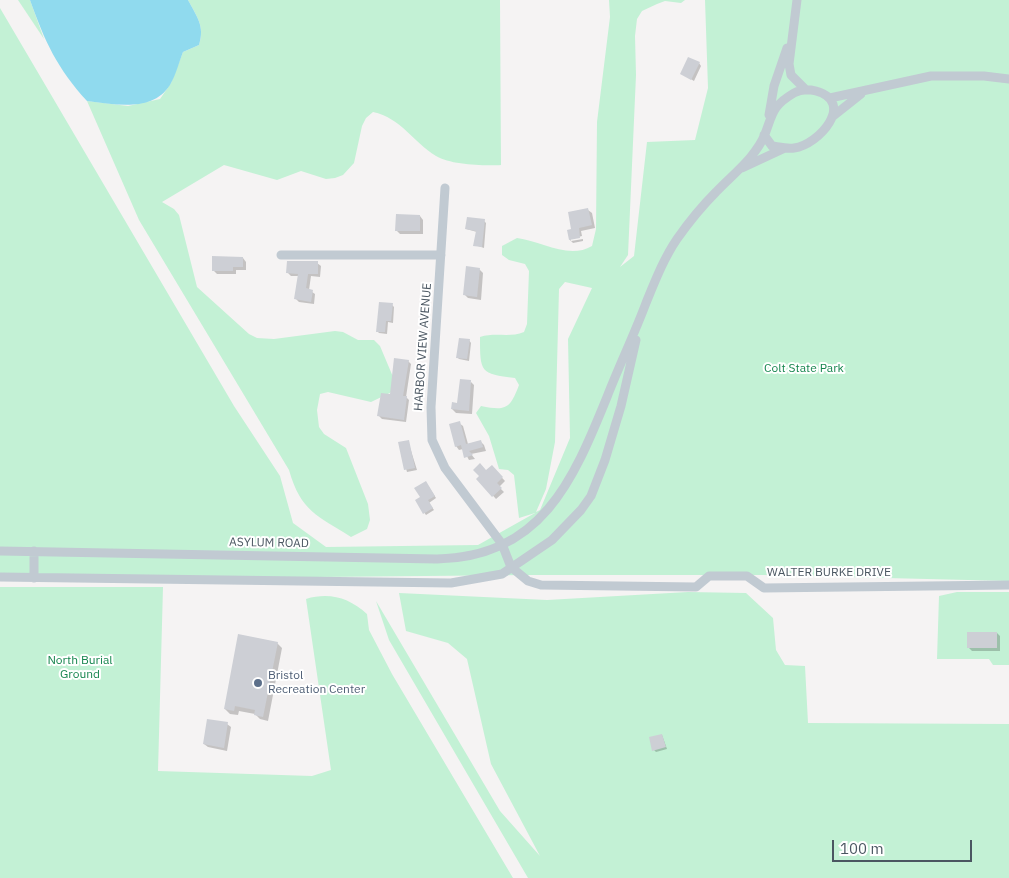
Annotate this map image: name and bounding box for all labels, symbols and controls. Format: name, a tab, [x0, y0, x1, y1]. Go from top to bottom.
street label: HARBOR VIEW AVENUE	[411, 282, 435, 412]
park label: Colt State Park	[764, 362, 844, 376]
street label: ASYLUM ROAD	[229, 535, 309, 551]
street label: WALTER BURKE DRIVE	[767, 566, 891, 580]
park label: North Burial Ground	[47, 654, 113, 682]
place label: Bristol Recreation Center	[268, 669, 365, 697]
marker: Bristol Recreation Center	[252, 677, 264, 689]
scale bar	[834, 830, 974, 862]
text: 100 m	[840, 839, 884, 858]

